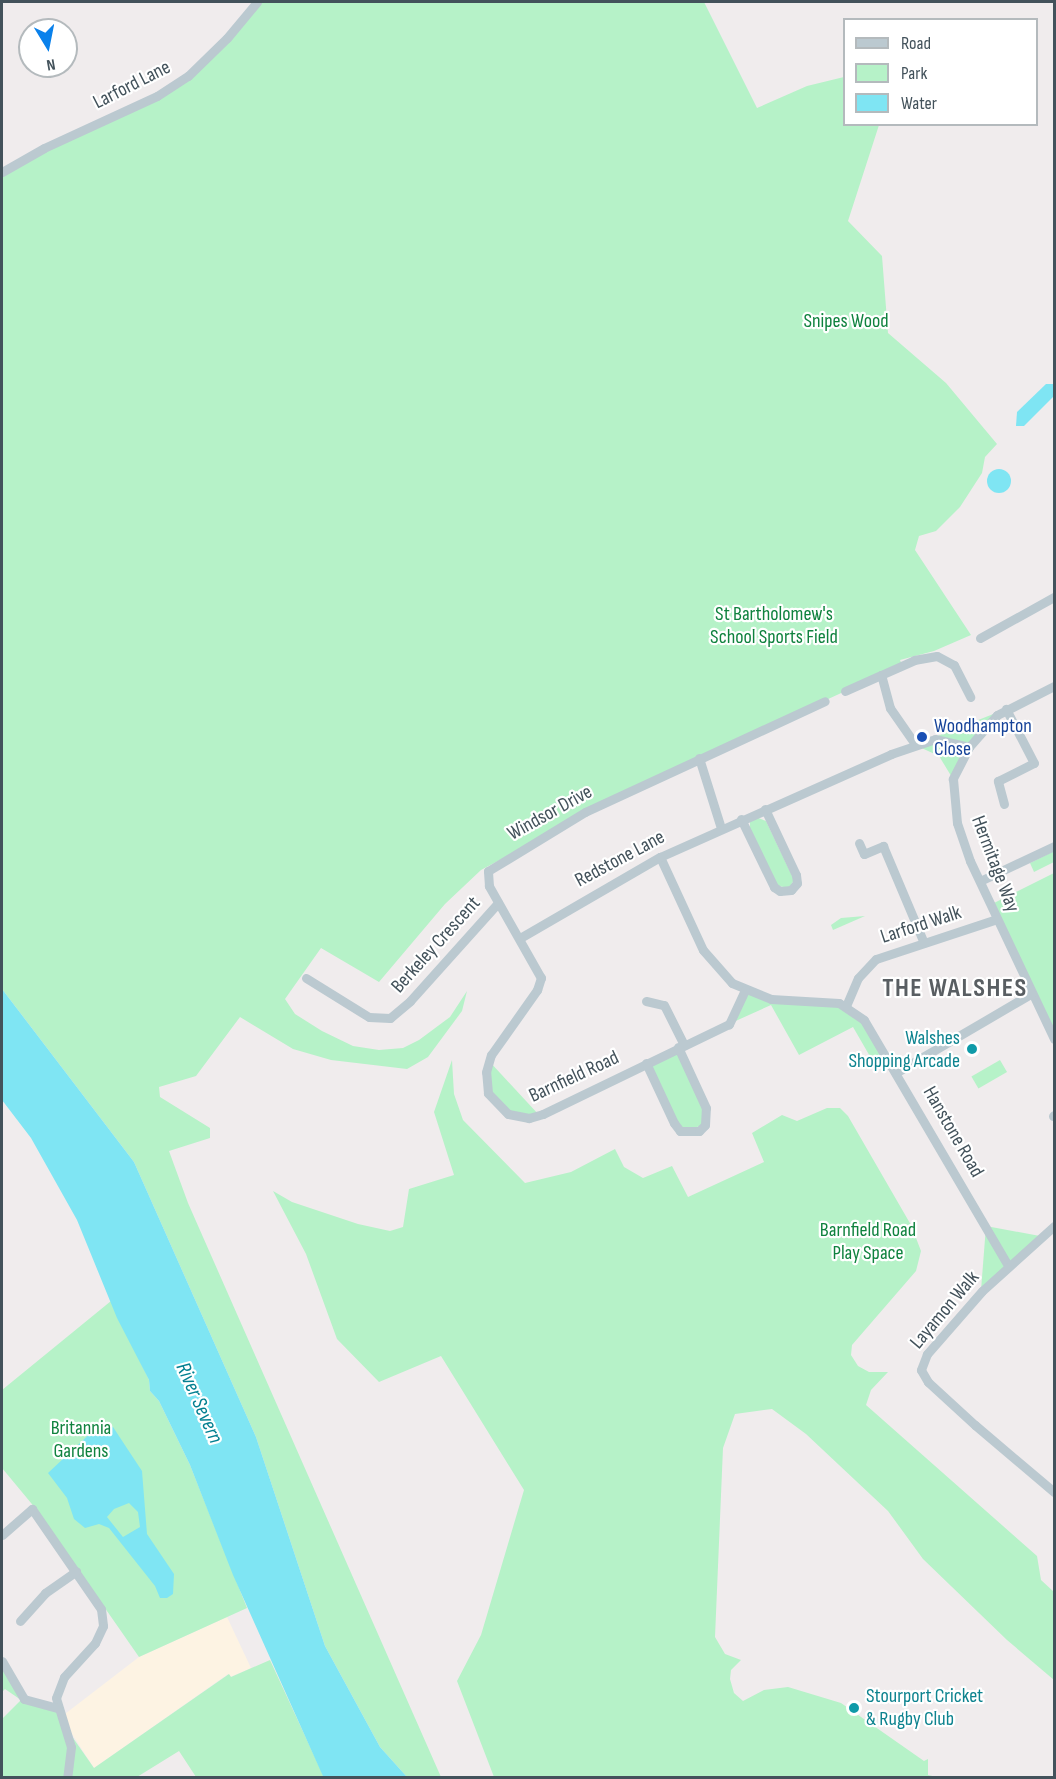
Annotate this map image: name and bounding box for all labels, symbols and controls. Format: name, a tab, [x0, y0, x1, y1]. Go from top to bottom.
north arrow	[18, 18, 78, 78]
legend	[843, 18, 1038, 126]
text: Road	[901, 33, 931, 54]
text: N	[45, 54, 57, 74]
street label: Larford Lane	[89, 55, 175, 115]
text: Park	[901, 63, 927, 84]
text: Water	[901, 93, 937, 114]
park label: Snipes Wood	[803, 309, 889, 333]
park label: St Bartholomew's School Sports Field	[710, 603, 838, 650]
place label: Woodhampton Close	[934, 714, 1032, 761]
marker: Woodhampton Close	[915, 730, 929, 744]
street label: Windsor Drive	[504, 780, 596, 846]
street label: Hermitage Way	[966, 813, 1024, 915]
street label: Redstone Lane	[571, 825, 669, 893]
street label: Berkeley Crescent	[386, 892, 486, 998]
street label: Larford Walk	[878, 901, 964, 949]
district label: THE WALSHES	[882, 973, 1028, 1005]
place label: Walshes Shopping Arcade	[848, 1026, 960, 1073]
marker: Walshes Shopping Arcade	[965, 1042, 979, 1056]
street label: Barnfield Road	[525, 1046, 623, 1108]
street label: Hanstone Road	[917, 1082, 989, 1182]
park label: Barnfield Road Play Space	[820, 1219, 916, 1266]
street label: Layamon Walk	[905, 1266, 985, 1354]
water label: River Severn	[170, 1359, 228, 1447]
park label: Britannia Gardens	[51, 1417, 111, 1464]
place label: Stourport Cricket & Rugby Club	[866, 1684, 983, 1731]
marker: Stourport Cricket & Rugby Club	[847, 1701, 861, 1715]

